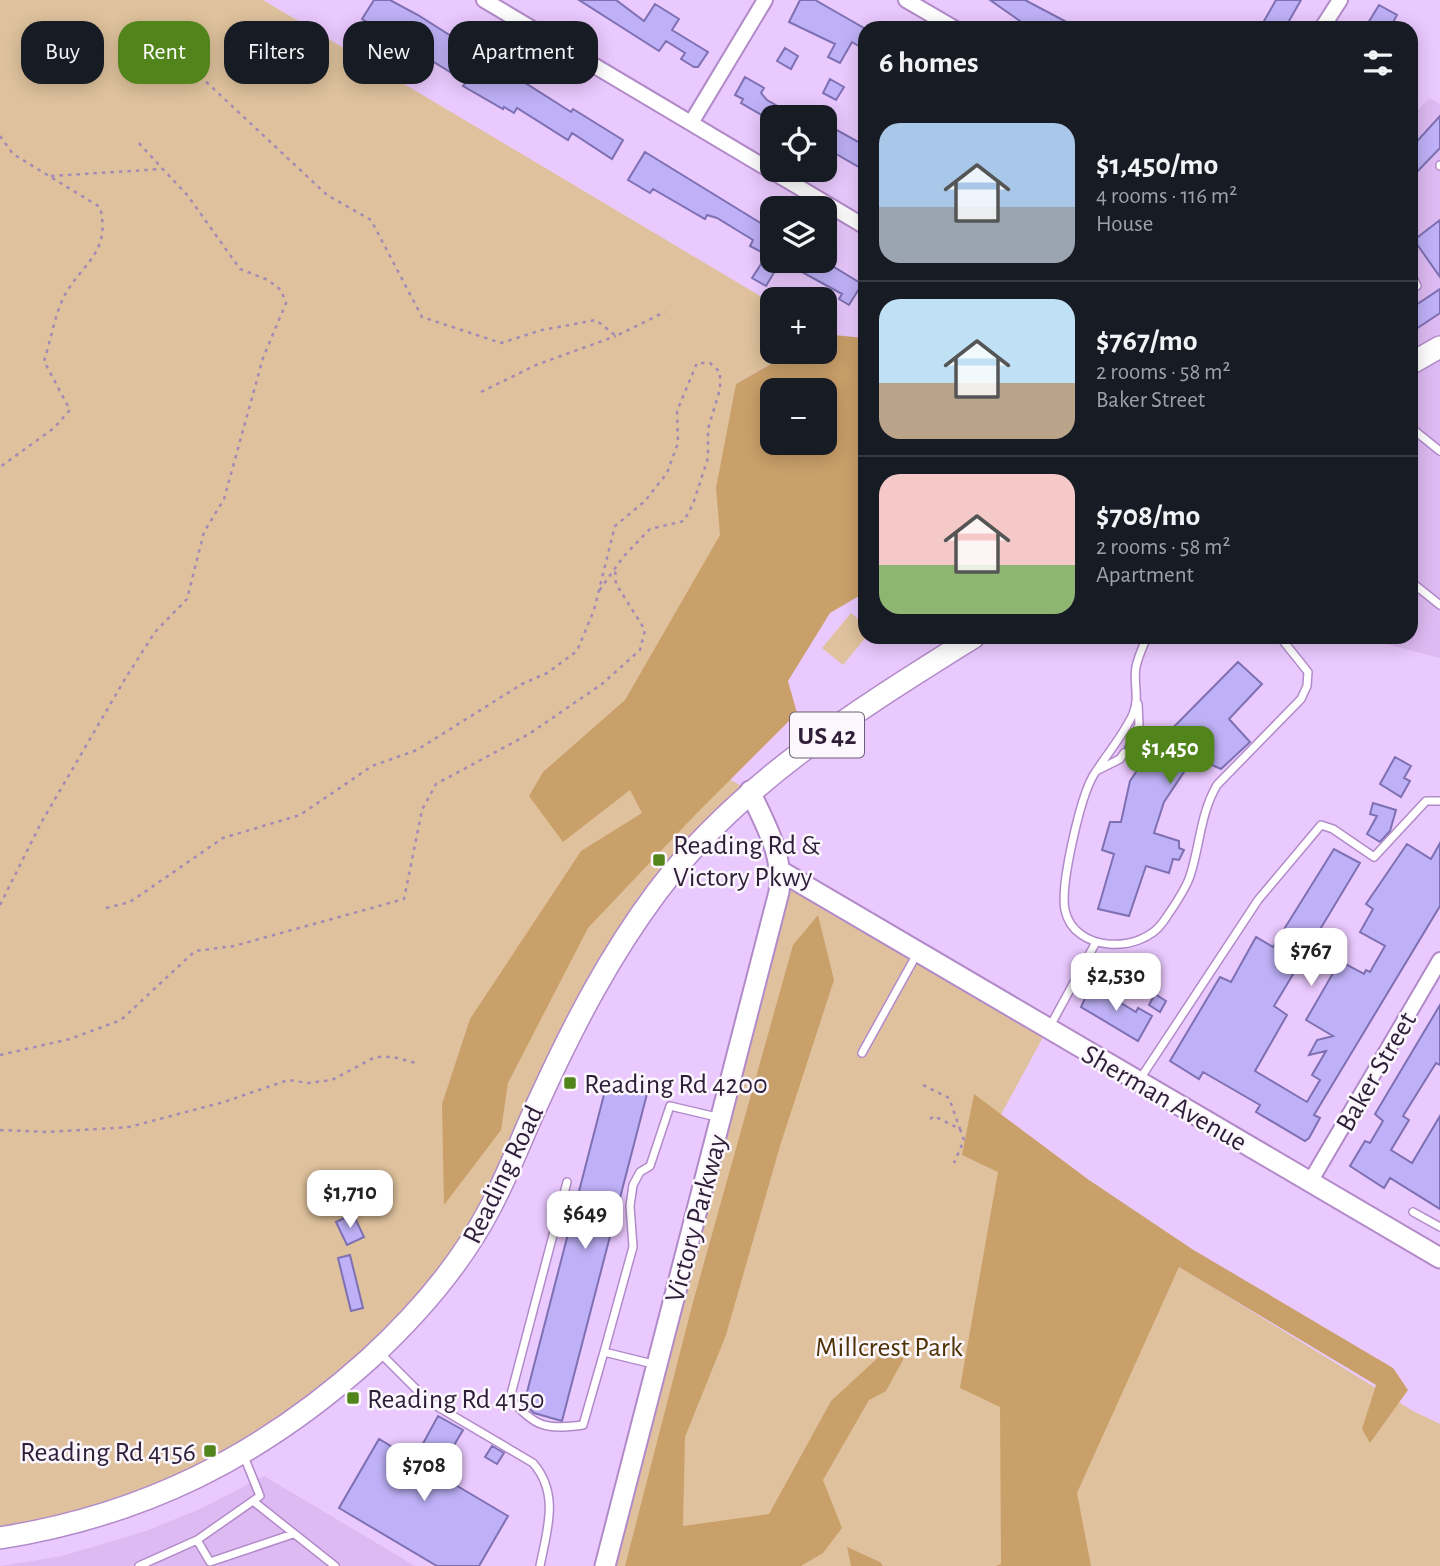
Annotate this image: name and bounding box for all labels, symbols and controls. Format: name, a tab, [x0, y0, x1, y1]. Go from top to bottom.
chip: Buy	[21, 21, 104, 84]
chip: Rent	[118, 21, 210, 84]
chip: Filters	[224, 21, 329, 84]
chip: New	[343, 21, 434, 84]
chip: Apartment	[448, 21, 598, 84]
icon: filters	[1359, 44, 1397, 82]
text: 6 homes	[879, 48, 979, 78]
map controls	[760, 105, 837, 455]
button: locate	[760, 105, 837, 182]
text: $1,450/mo	[1096, 150, 1218, 180]
icon: home	[935, 151, 1019, 235]
text: 4 rooms · 116 m²	[1096, 185, 1237, 208]
button: layers	[760, 196, 837, 273]
text: House	[1096, 213, 1153, 236]
button: +	[760, 287, 837, 364]
text: $767/mo	[1096, 326, 1197, 356]
icon: home	[935, 327, 1019, 411]
text: 2 rooms · 58 m²	[1096, 361, 1231, 384]
button: −	[760, 378, 837, 455]
text: Baker Street	[1096, 389, 1205, 412]
text: $708/mo	[1096, 501, 1200, 531]
icon: home	[935, 502, 1019, 586]
text: 2 rooms · 58 m²	[1096, 536, 1231, 559]
text: Apartment	[1096, 564, 1194, 587]
road number: US 42	[790, 712, 864, 758]
pin: $1,450	[1113, 726, 1227, 786]
text: $1,450	[1141, 737, 1199, 760]
place label: Reading Rd & Victory Pkwy	[673, 832, 821, 892]
marker: Reading Rd & Victory Pkwy	[651, 852, 667, 868]
pin: $767	[1270, 928, 1352, 988]
text: $767	[1290, 939, 1332, 962]
pin: $2,530	[1059, 954, 1173, 1013]
text: $2,530	[1087, 964, 1145, 987]
street label: Baker Street	[1331, 1007, 1422, 1136]
street label: Sherman Avenue	[1077, 1040, 1251, 1157]
place label: Reading Rd 4200	[584, 1071, 768, 1099]
marker: Reading Rd 4200	[562, 1075, 578, 1091]
street label: Reading Road	[458, 1101, 549, 1248]
street label: Victory Parkway	[661, 1131, 733, 1305]
pin: $1,710	[293, 1170, 407, 1230]
text: $1,710	[323, 1181, 377, 1204]
pin: $649	[544, 1192, 626, 1251]
text: $649	[563, 1202, 607, 1225]
park label: Millcrest Park	[815, 1334, 963, 1362]
place label: Reading Rd 4150	[367, 1386, 545, 1414]
marker: Reading Rd 4150	[345, 1390, 361, 1406]
place label: Reading Rd 4156	[20, 1439, 196, 1467]
marker: Reading Rd 4156	[202, 1443, 218, 1459]
pin: $708	[383, 1444, 465, 1503]
text: $708	[402, 1454, 446, 1477]

